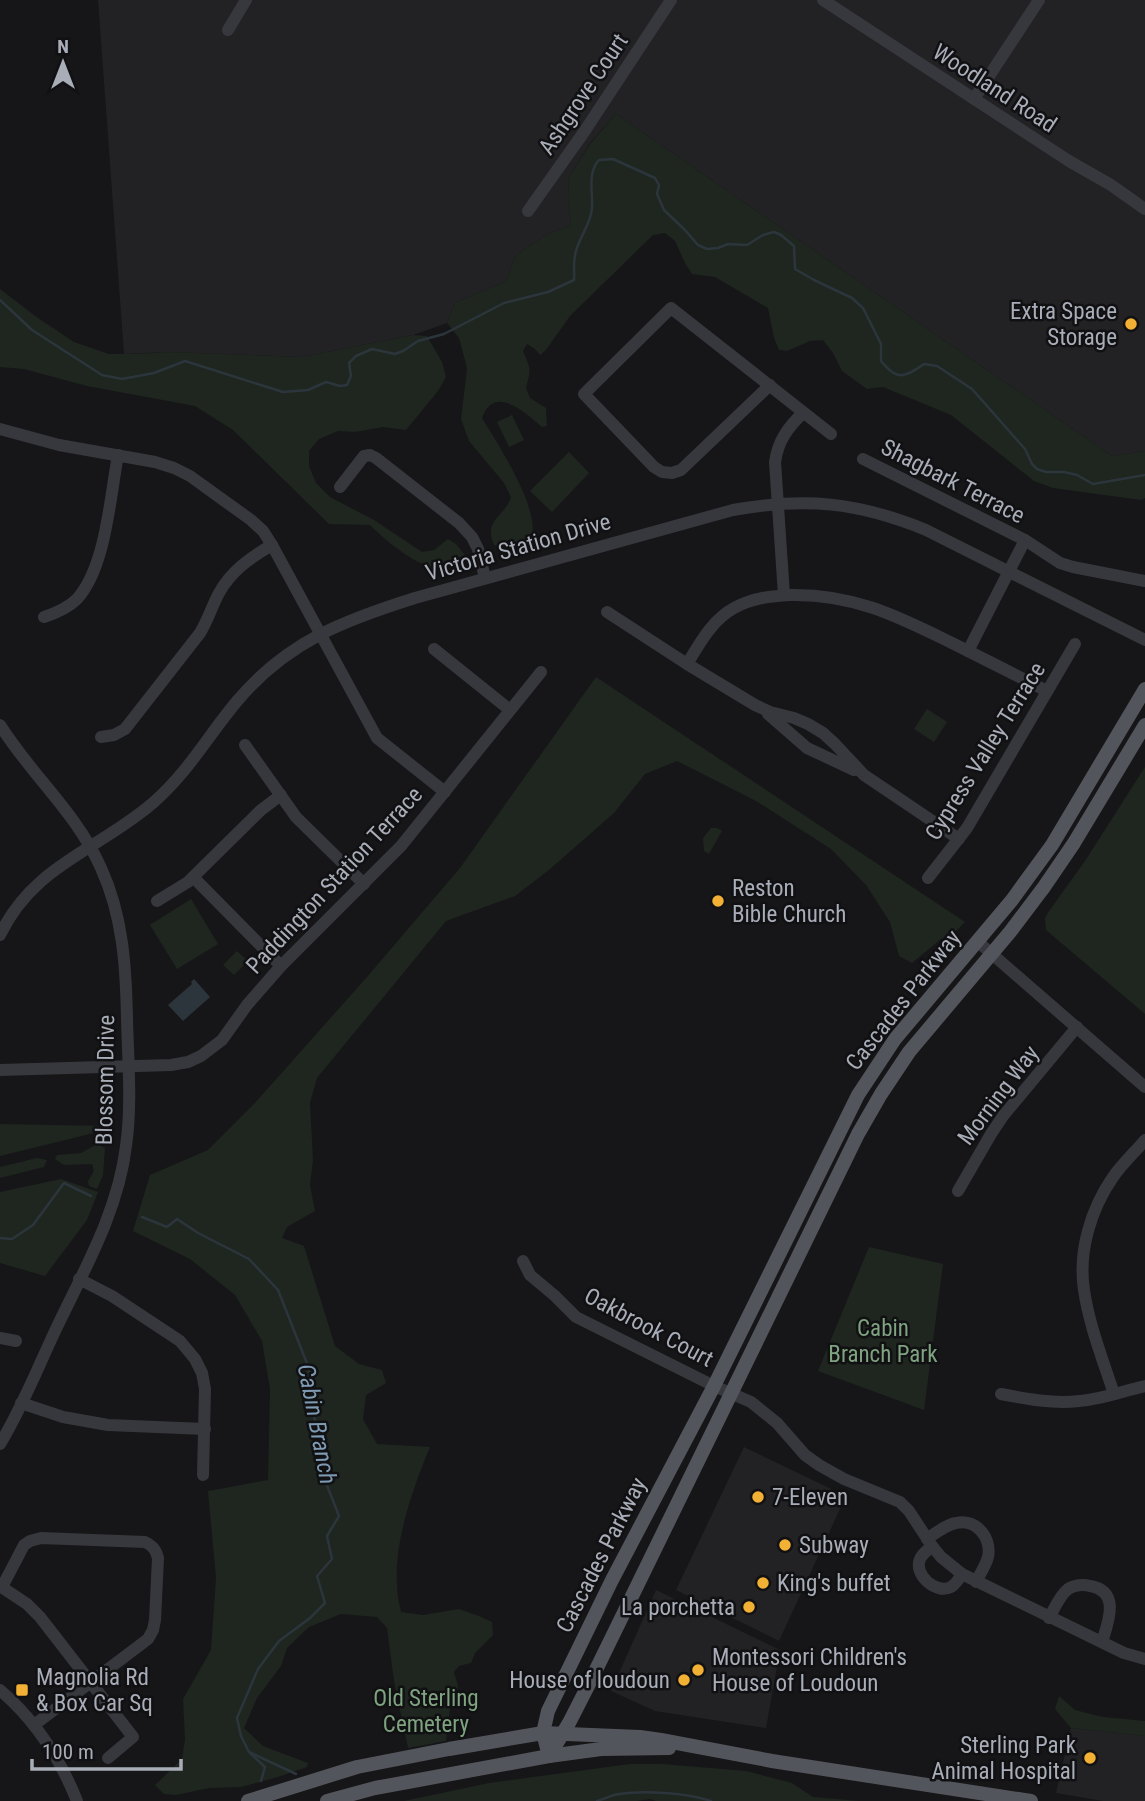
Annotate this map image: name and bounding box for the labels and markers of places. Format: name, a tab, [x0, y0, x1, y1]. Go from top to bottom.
place label: Extra Space Storage	[1010, 298, 1117, 351]
marker: Extra Space Storage	[1123, 316, 1139, 332]
place label: Reston Bible Church	[732, 875, 846, 928]
marker: Reston Bible Church	[710, 893, 726, 909]
place label: 7-Eleven	[772, 1484, 848, 1511]
marker: 7-Eleven	[750, 1489, 766, 1505]
place label: Subway	[799, 1532, 869, 1559]
marker: Subway	[777, 1537, 793, 1553]
place label: King's buffet	[777, 1570, 891, 1597]
marker: King's buffet	[755, 1575, 771, 1591]
place label: La porchetta	[621, 1594, 735, 1621]
marker: La porchetta	[741, 1599, 757, 1615]
place label: Montessori Children's House of Loudoun	[712, 1644, 907, 1697]
marker: Montessori Children's House of Loudoun	[690, 1662, 706, 1678]
place label: Magnolia Rd & Box Car Sq	[36, 1664, 153, 1717]
place label: House of loudoun	[509, 1667, 670, 1694]
marker: House of loudoun	[676, 1672, 692, 1688]
marker: Magnolia Rd & Box Car Sq	[14, 1682, 30, 1698]
place label: Sterling Park Animal Hospital	[931, 1732, 1077, 1785]
marker: Sterling Park Animal Hospital	[1082, 1750, 1098, 1766]

